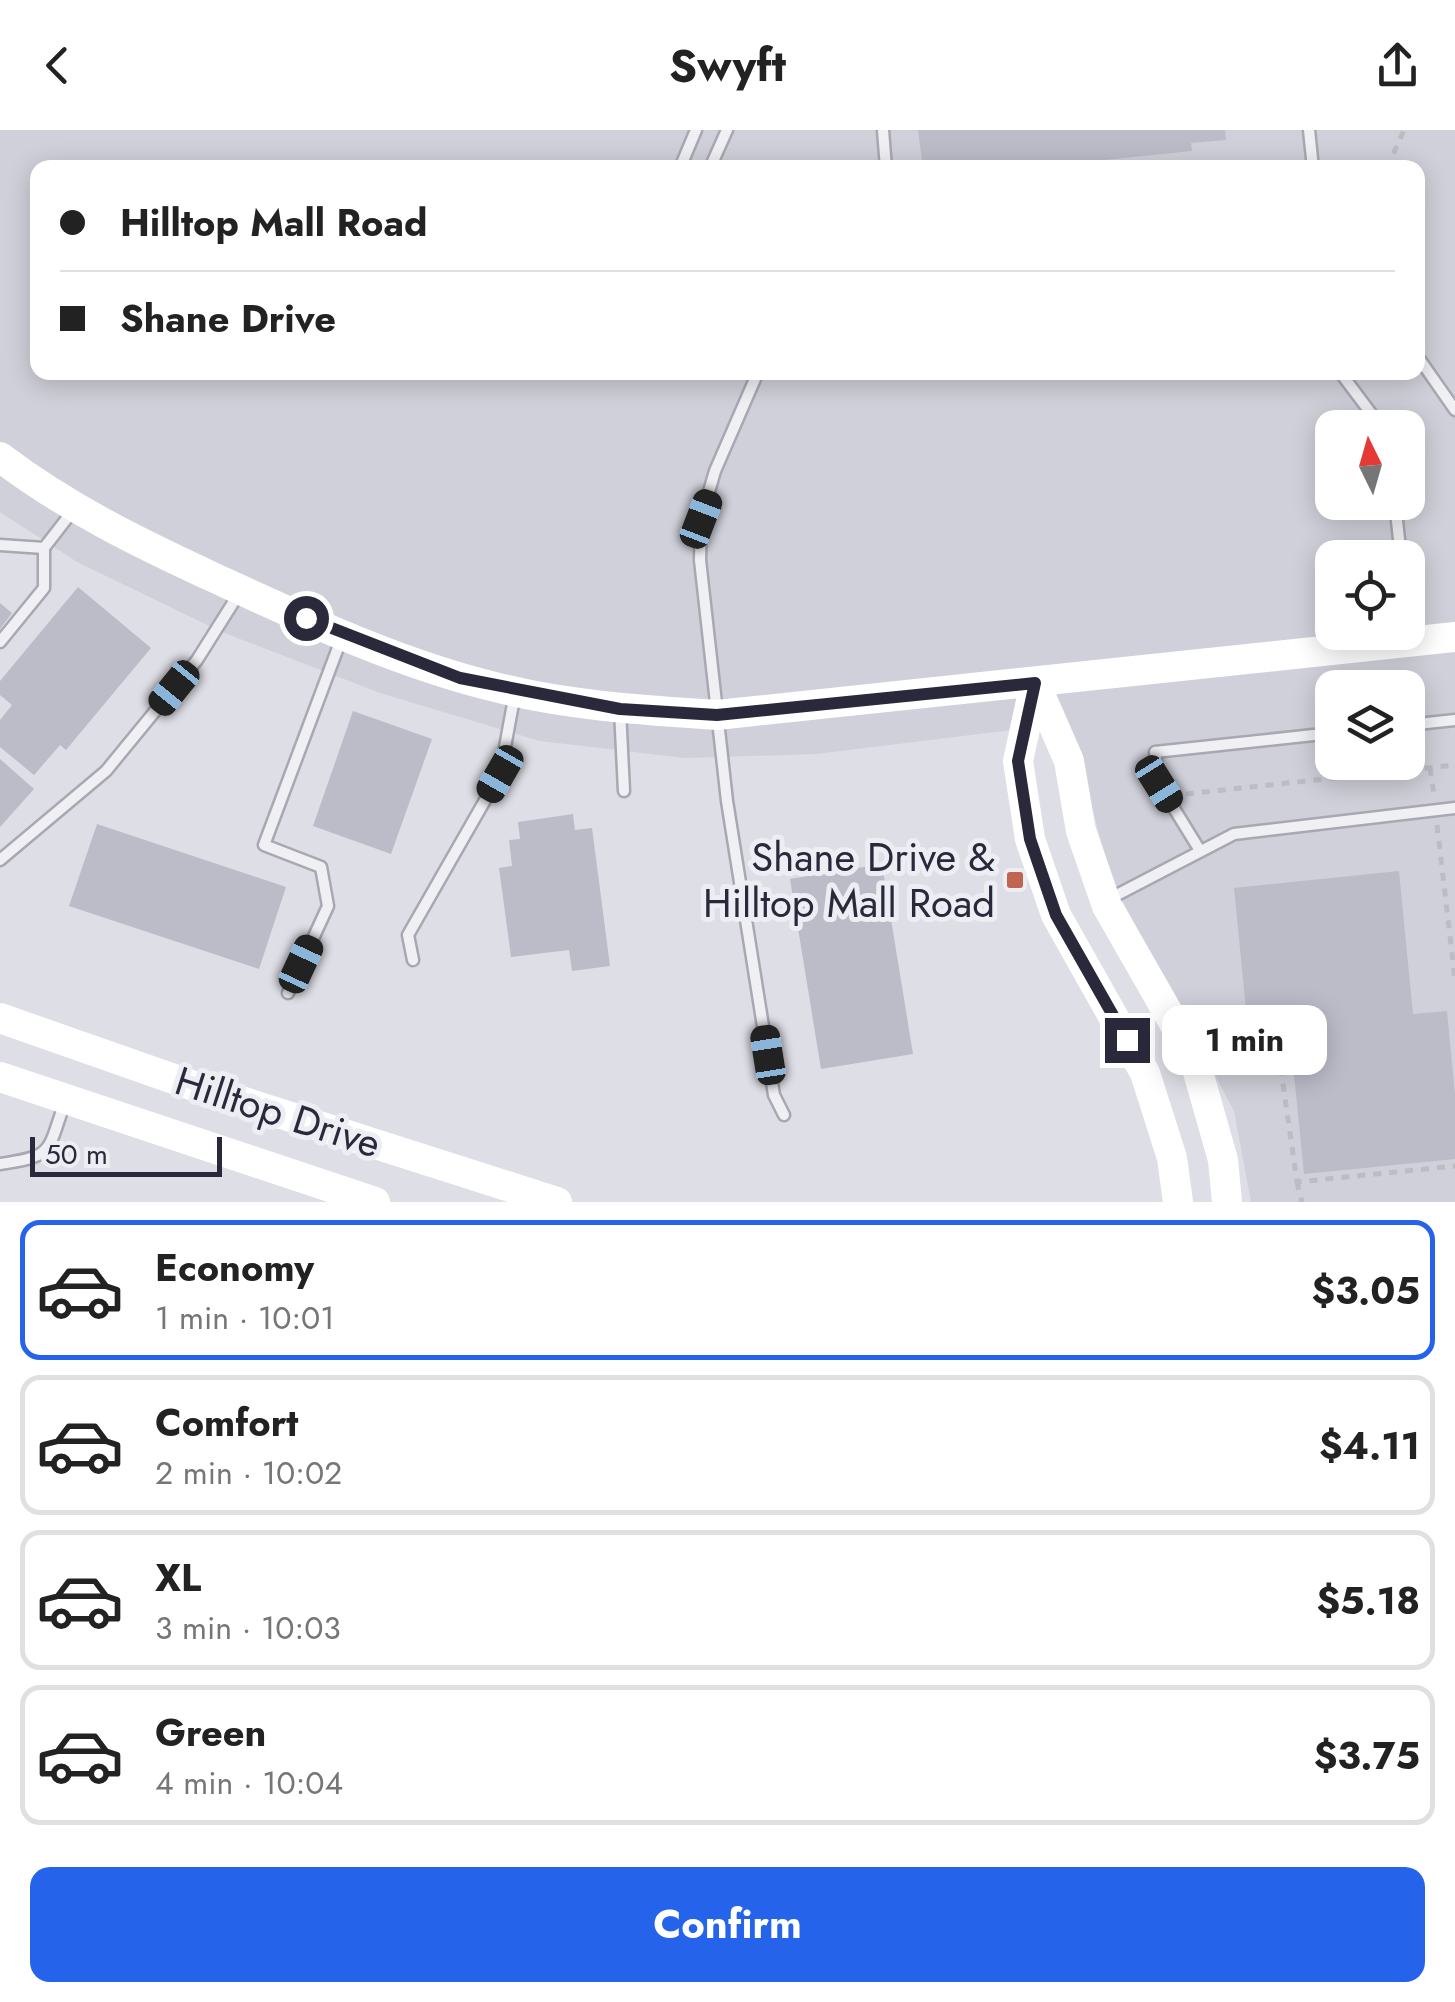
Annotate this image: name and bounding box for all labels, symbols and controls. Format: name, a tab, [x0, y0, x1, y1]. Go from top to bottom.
text: Swyft	[669, 33, 786, 98]
icon: back	[30, 38, 85, 93]
icon: share	[1370, 38, 1425, 93]
text: Hilltop Mall Road	[120, 195, 427, 250]
text: Shane Drive	[120, 291, 336, 346]
north arrow	[1315, 410, 1425, 520]
map controls	[1315, 410, 1425, 780]
car	[676, 486, 726, 552]
button: locate	[1315, 540, 1425, 650]
route start	[284, 596, 329, 641]
car	[143, 655, 205, 721]
button: layers	[1315, 670, 1425, 780]
car	[472, 741, 528, 807]
car	[1130, 751, 1188, 817]
place label: Shane Drive & Hilltop Mall Road	[703, 828, 995, 932]
marker: Shane Drive & Hilltop Mall Road	[1004, 869, 1026, 891]
car	[275, 930, 327, 998]
callout: 1 min	[1162, 1005, 1327, 1075]
text: 1 min	[1205, 1017, 1284, 1063]
route end	[1105, 1018, 1150, 1063]
car	[748, 1023, 788, 1087]
street label: Hilltop Drive	[168, 1052, 388, 1172]
scale bar	[30, 1132, 222, 1176]
text: 50 m	[45, 1134, 108, 1175]
text: Economy	[155, 1240, 314, 1295]
icon: car	[35, 1245, 125, 1335]
text: $3.05	[1311, 1263, 1420, 1318]
text: 1 min · 10:01	[155, 1295, 335, 1341]
text: Comfort	[155, 1395, 298, 1450]
icon: car	[35, 1400, 125, 1490]
text: $4.11	[1319, 1418, 1420, 1473]
text: 2 min · 10:02	[155, 1450, 342, 1496]
text: XL	[155, 1550, 201, 1605]
icon: car	[35, 1555, 125, 1645]
text: $5.18	[1316, 1573, 1420, 1628]
text: 3 min · 10:03	[155, 1605, 341, 1651]
text: Green	[155, 1705, 266, 1760]
icon: car	[35, 1710, 125, 1800]
text: $3.75	[1314, 1728, 1420, 1783]
text: 4 min · 10:04	[155, 1760, 343, 1806]
button: Confirm	[30, 1867, 1425, 1982]

